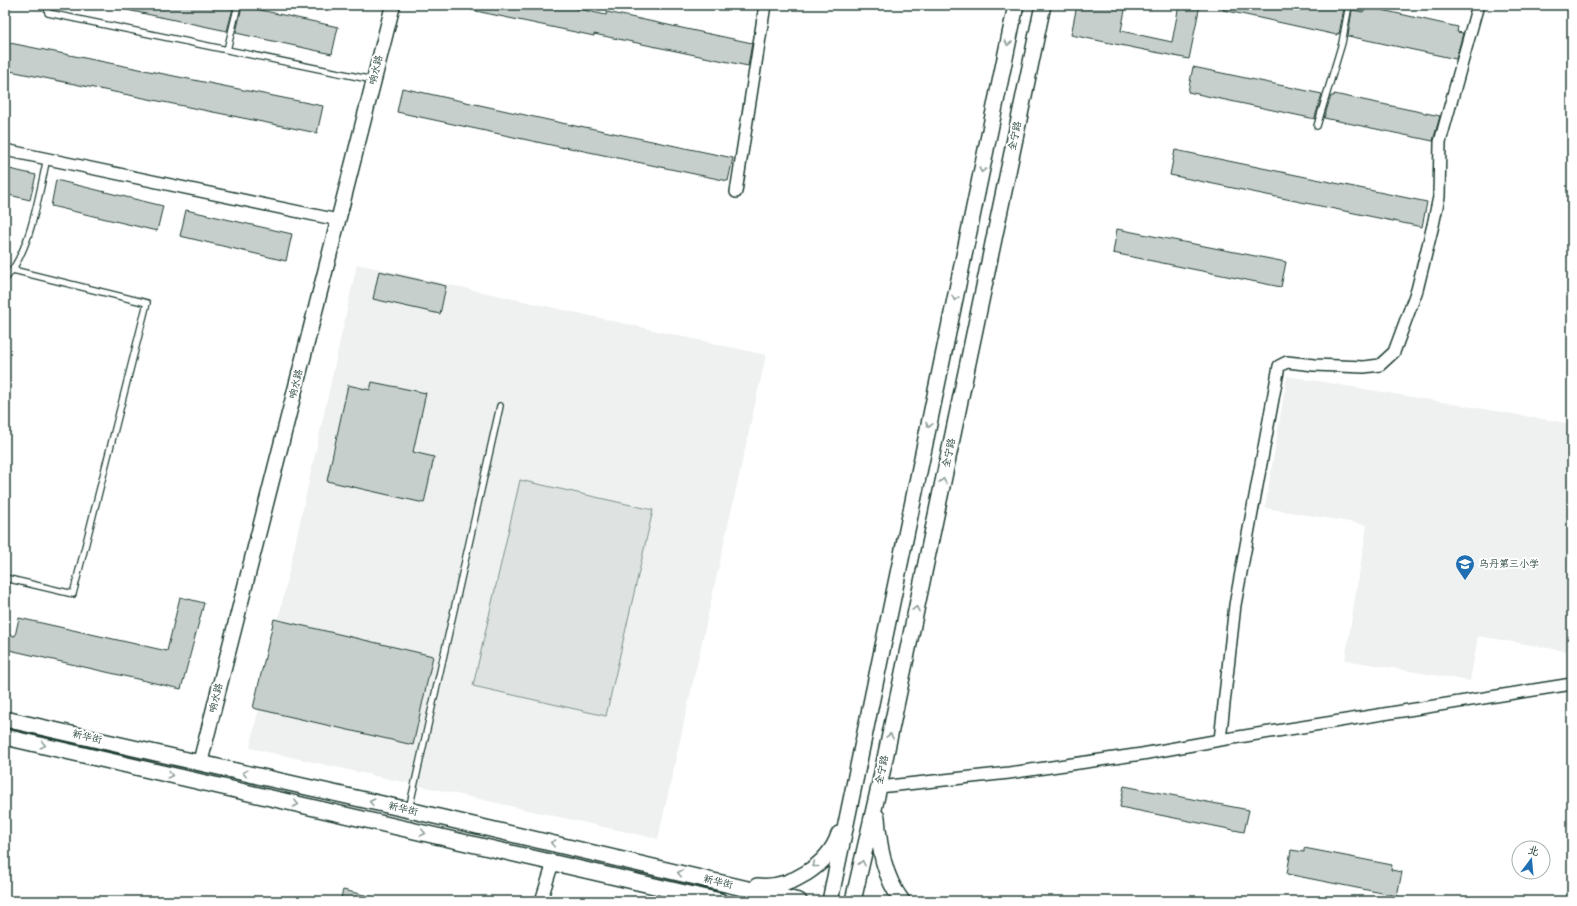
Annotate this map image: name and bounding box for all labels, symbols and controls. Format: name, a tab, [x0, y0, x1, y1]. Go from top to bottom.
one-way arrow	[1005, 40, 1013, 46]
street label: 响水路	[367, 54, 385, 86]
street label: 全宁路	[1006, 120, 1024, 152]
one-way arrow	[978, 167, 986, 174]
one-way arrow	[952, 295, 960, 301]
street label: 响水路	[287, 368, 305, 400]
one-way arrow	[925, 422, 934, 428]
street label: 全宁路	[940, 437, 958, 469]
one-way arrow	[938, 478, 946, 485]
school or university icon: 乌丹第三小学	[1454, 553, 1476, 581]
place label: 乌丹第三小学	[1479, 558, 1539, 570]
one-way arrow	[912, 606, 920, 612]
street label: 响水路	[207, 682, 225, 714]
street label: 新华街	[71, 728, 103, 746]
one-way arrow	[885, 733, 893, 739]
one-way arrow	[40, 741, 46, 749]
street label: 全宁路	[873, 754, 891, 786]
one-way arrow	[242, 769, 248, 777]
one-way arrow	[167, 770, 173, 778]
one-way arrow	[369, 798, 375, 806]
one-way arrow	[293, 799, 300, 807]
street label: 新华街	[387, 800, 419, 818]
one-way arrow	[420, 828, 426, 836]
one-way arrow	[550, 840, 556, 848]
north arrow	[1511, 840, 1551, 880]
text: 北	[1527, 843, 1541, 859]
one-way arrow	[857, 860, 865, 866]
one-way arrow	[813, 861, 820, 868]
one-way arrow	[677, 869, 683, 877]
street label: 新华街	[702, 873, 734, 891]

